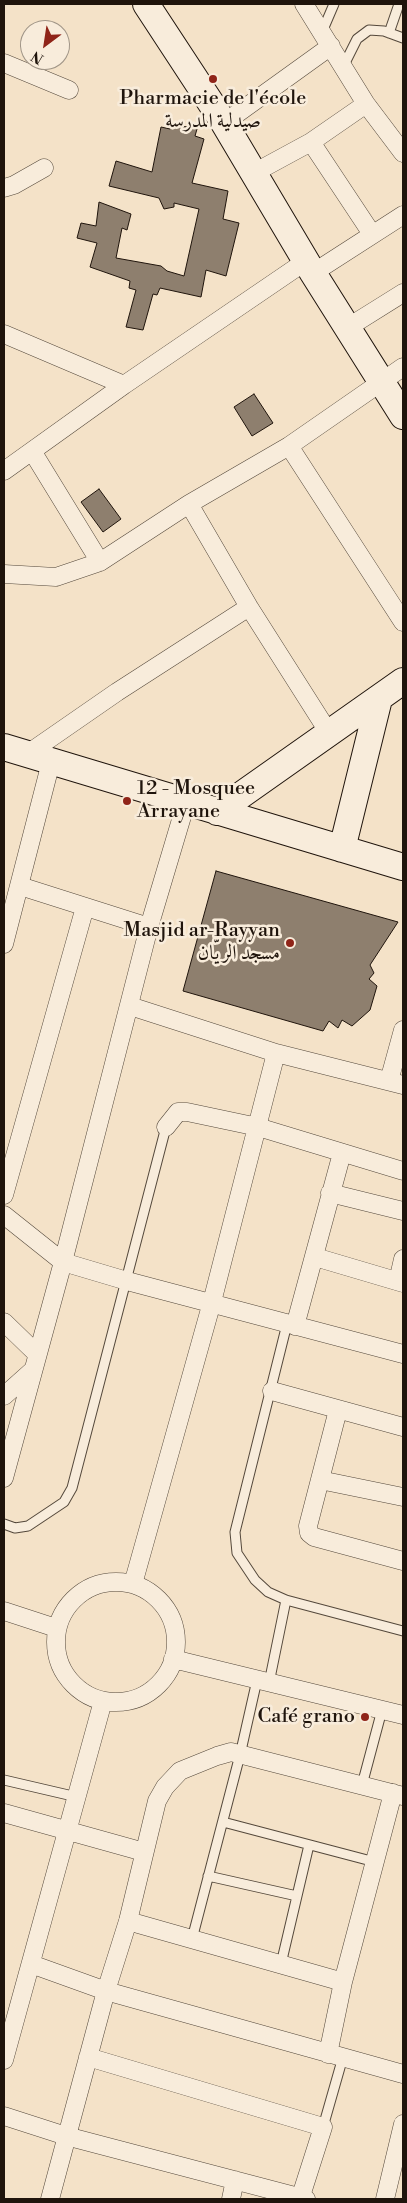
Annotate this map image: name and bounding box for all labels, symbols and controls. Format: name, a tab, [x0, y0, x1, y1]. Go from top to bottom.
north arrow	[20, 20, 70, 70]
text: N	[28, 46, 47, 68]
marker: Pharmacie de l'école صيدلية المدرسة	[207, 73, 219, 85]
place label: Pharmacie de l'école صيدلية المدرسة	[120, 87, 306, 134]
place label: 12 - Mosquee Arrayane	[137, 777, 255, 824]
marker: 12 - Mosquee Arrayane	[121, 795, 133, 807]
place label: Masjid ar-Rayyan مسجد الريّان	[124, 919, 280, 966]
marker: Masjid ar-Rayyan مسجد الريّان	[284, 937, 296, 949]
place label: Café grano	[257, 1705, 355, 1729]
marker: Café grano	[359, 1711, 371, 1723]

